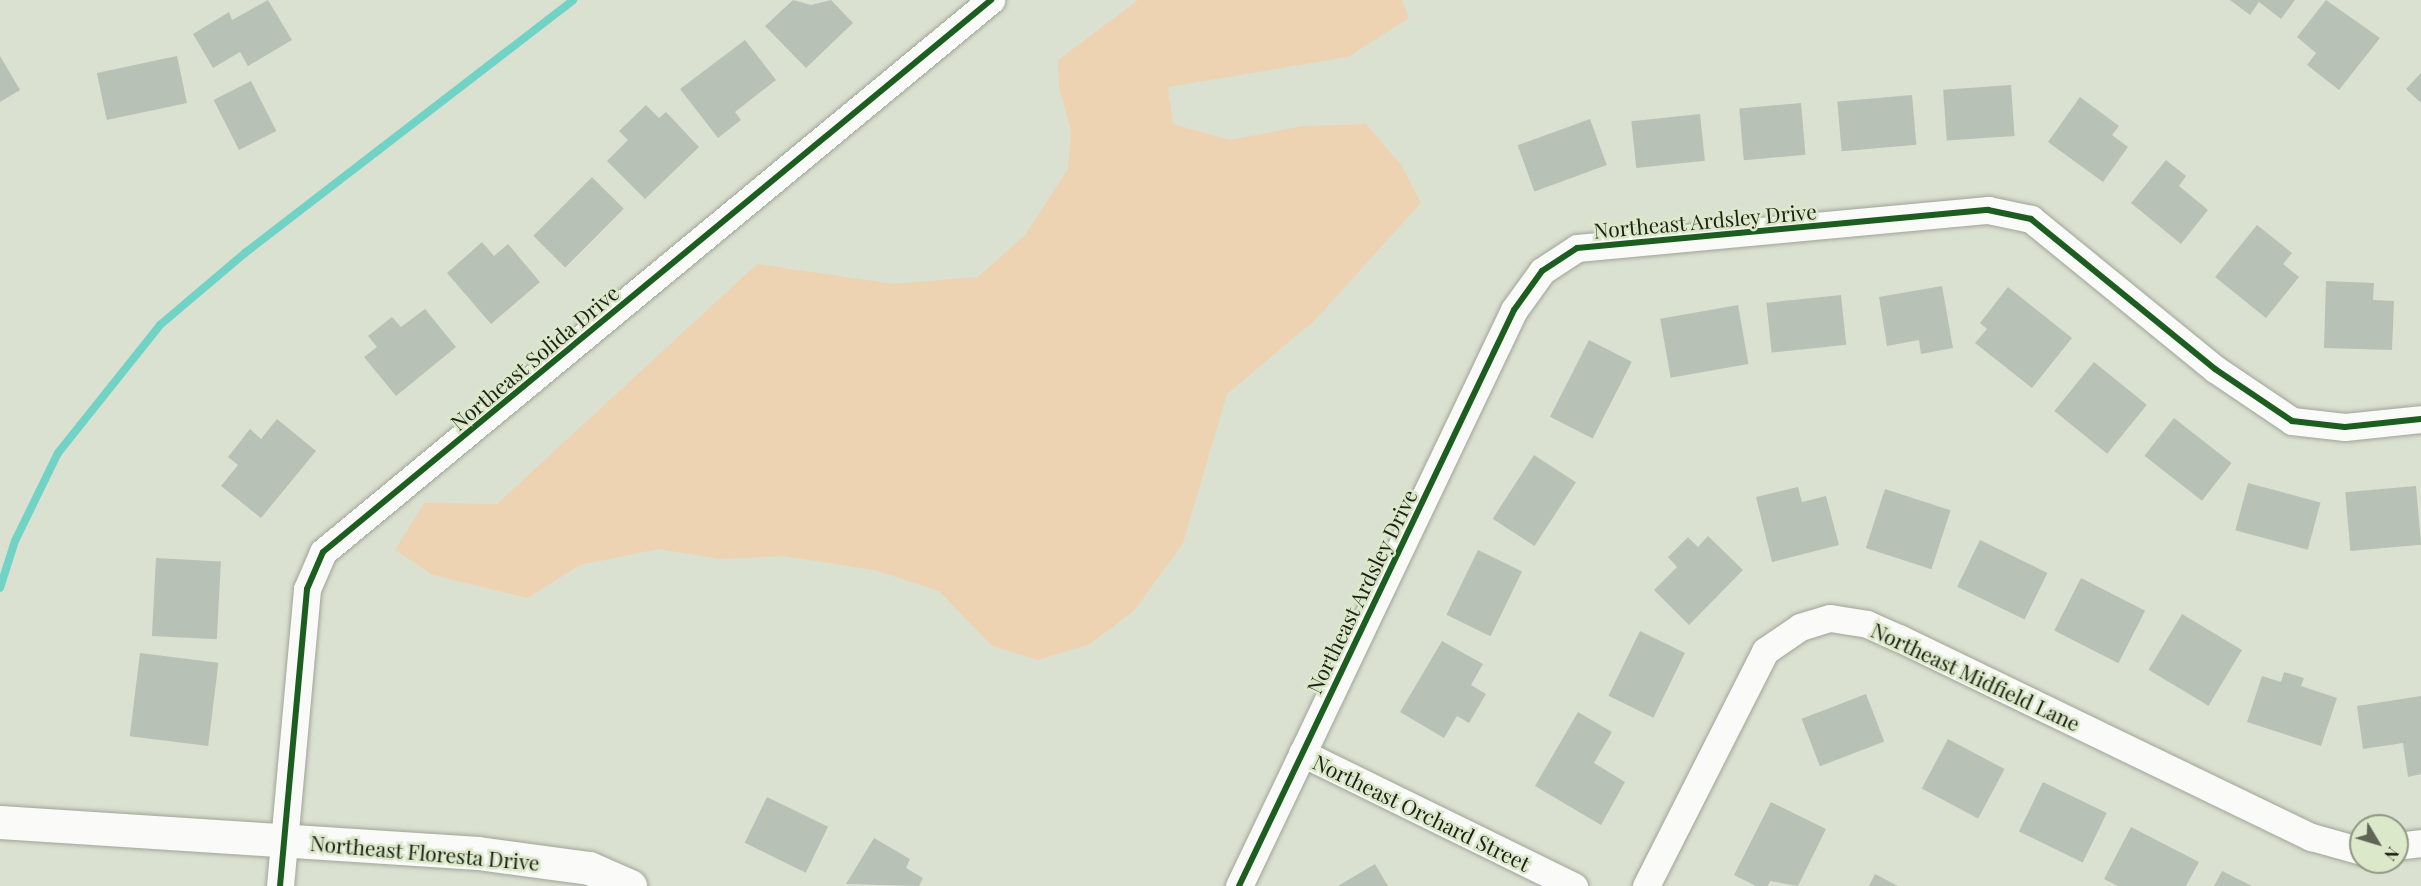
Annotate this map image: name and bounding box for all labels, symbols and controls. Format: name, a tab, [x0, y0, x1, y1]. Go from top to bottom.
street label: Northeast Ardsley Drive	[1592, 198, 1818, 242]
street label: Northeast Solida Drive	[445, 279, 623, 435]
street label: Northeast Ardsley Drive	[1300, 484, 1422, 698]
street label: Northeast Midfield Lane	[1867, 616, 2085, 736]
street label: Northeast Orchard Street	[1309, 748, 1535, 876]
north arrow	[2349, 814, 2409, 874]
street label: Northeast Floresta Drive	[309, 829, 541, 875]
text: N	[2380, 843, 2404, 865]

